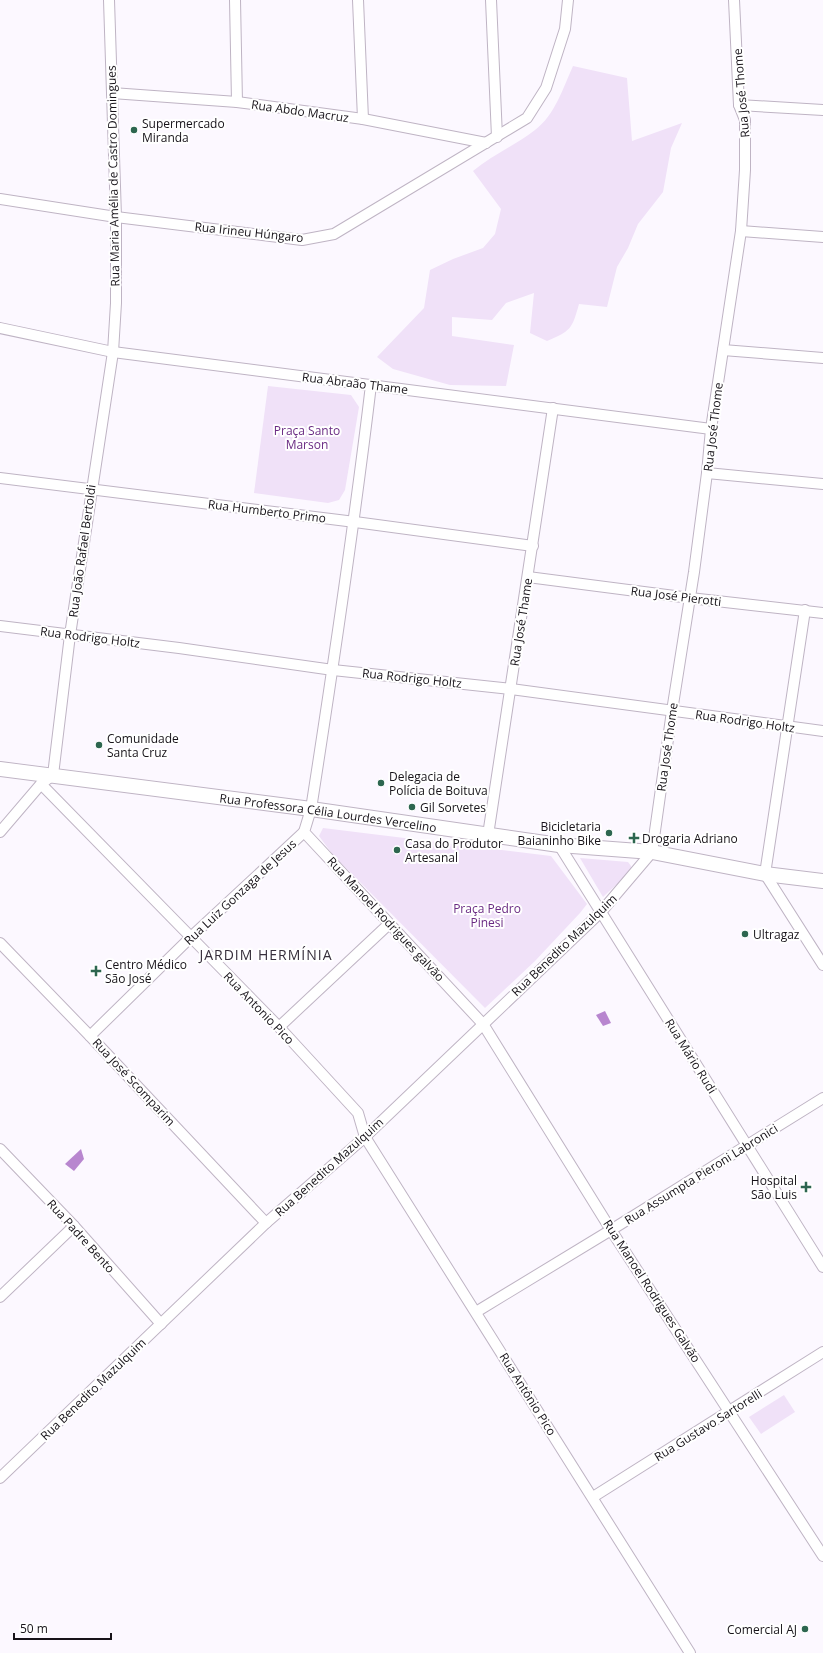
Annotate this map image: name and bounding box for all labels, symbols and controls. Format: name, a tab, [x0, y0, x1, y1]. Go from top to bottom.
street label: Rua José Thome	[729, 47, 753, 138]
street label: Rua Maria Amélia de Castro Domingues	[103, 65, 123, 287]
street label: Rua Abdo Macruz	[250, 96, 350, 126]
place label: Supermercado Miranda	[142, 115, 225, 146]
marker: Supermercado Miranda	[129, 125, 139, 135]
street label: Rua Irineu Húngaro	[194, 218, 304, 246]
street label: Rua Abraão Thame	[301, 368, 409, 398]
street label: Rua José Thome	[699, 381, 727, 473]
park label: Praça Santo Marson	[274, 422, 340, 453]
street label: Rua João Rafael Bertoldi	[64, 483, 100, 619]
street label: Rua Humberto Primo	[207, 495, 327, 527]
street label: Rua José Thame	[506, 576, 536, 667]
street label: Rua José Pierotti	[630, 582, 722, 610]
street label: Rua Rodrigo Holtz	[39, 622, 141, 652]
street label: Rua Rodrigo Holtz	[361, 664, 463, 692]
street label: Rua José Thome	[652, 701, 682, 793]
street label: Rua Rodrigo Holtz	[694, 706, 796, 736]
place label: Comunidade Santa Cruz	[107, 730, 179, 761]
marker: Comunidade Santa Cruz	[94, 740, 104, 750]
place label: Delegacia de Polícia de Boituva	[389, 768, 488, 799]
marker: Delegacia de Polícia de Boituva	[376, 778, 386, 788]
street label: Rua Professora Célia Lourdes Vercelino	[219, 789, 438, 836]
place label: Gil Sorvetes	[420, 799, 486, 816]
marker: Gil Sorvetes	[407, 802, 417, 812]
place label: Bicicletaria Baianinho Bike	[518, 818, 601, 849]
marker: Bicicletaria Baianinho Bike	[604, 828, 614, 838]
place label: Drogaria Adriano	[642, 830, 738, 847]
marker: Drogaria Adriano	[629, 833, 639, 843]
street label: Rua Luiz Gonzaga de Jesus	[180, 835, 300, 949]
place label: Casa do Produtor Artesanal	[405, 835, 503, 866]
marker: Casa do Produtor Artesanal	[392, 845, 402, 855]
street label: Rua Manoel Rodrigues galvão	[324, 853, 448, 985]
street label: Rua Benedito Mazulquim	[508, 890, 620, 1000]
park label: Praça Pedro Pinesi	[453, 900, 521, 931]
place label: Ultragaz	[753, 926, 800, 943]
marker: Ultragaz	[740, 929, 750, 939]
district label: JARDIM HERMÍNIA	[197, 945, 333, 964]
place label: Centro Médico São José	[105, 956, 187, 987]
marker: Centro Médico São José	[90, 965, 102, 977]
street label: Rua Antonio Pico	[220, 968, 298, 1048]
street label: Rua Mário Rudi	[661, 1015, 721, 1097]
street label: Rua José Scomparim	[89, 1034, 179, 1130]
street label: Rua Benedito Mazulquim	[271, 1114, 387, 1220]
street label: Rua Assumpta Pieroni Labronici	[621, 1120, 781, 1228]
place label: Hospital São Luis	[751, 1172, 797, 1203]
marker: Hospital São Luis	[800, 1181, 812, 1193]
street label: Rua Padre Bento	[43, 1195, 119, 1277]
street label: Rua Manoel Rodrigues Galvão	[599, 1216, 705, 1366]
street label: Rua Benedito Mazulquim	[37, 1334, 149, 1444]
street label: Rua Antônio Pico	[496, 1349, 560, 1439]
street label: Rua Gustavo Sartorelli	[651, 1385, 765, 1465]
scale bar	[14, 1615, 111, 1641]
text: 50 m	[20, 1620, 48, 1637]
place label: Comercial AJ	[727, 1621, 797, 1638]
marker: Comercial AJ	[800, 1624, 810, 1634]

